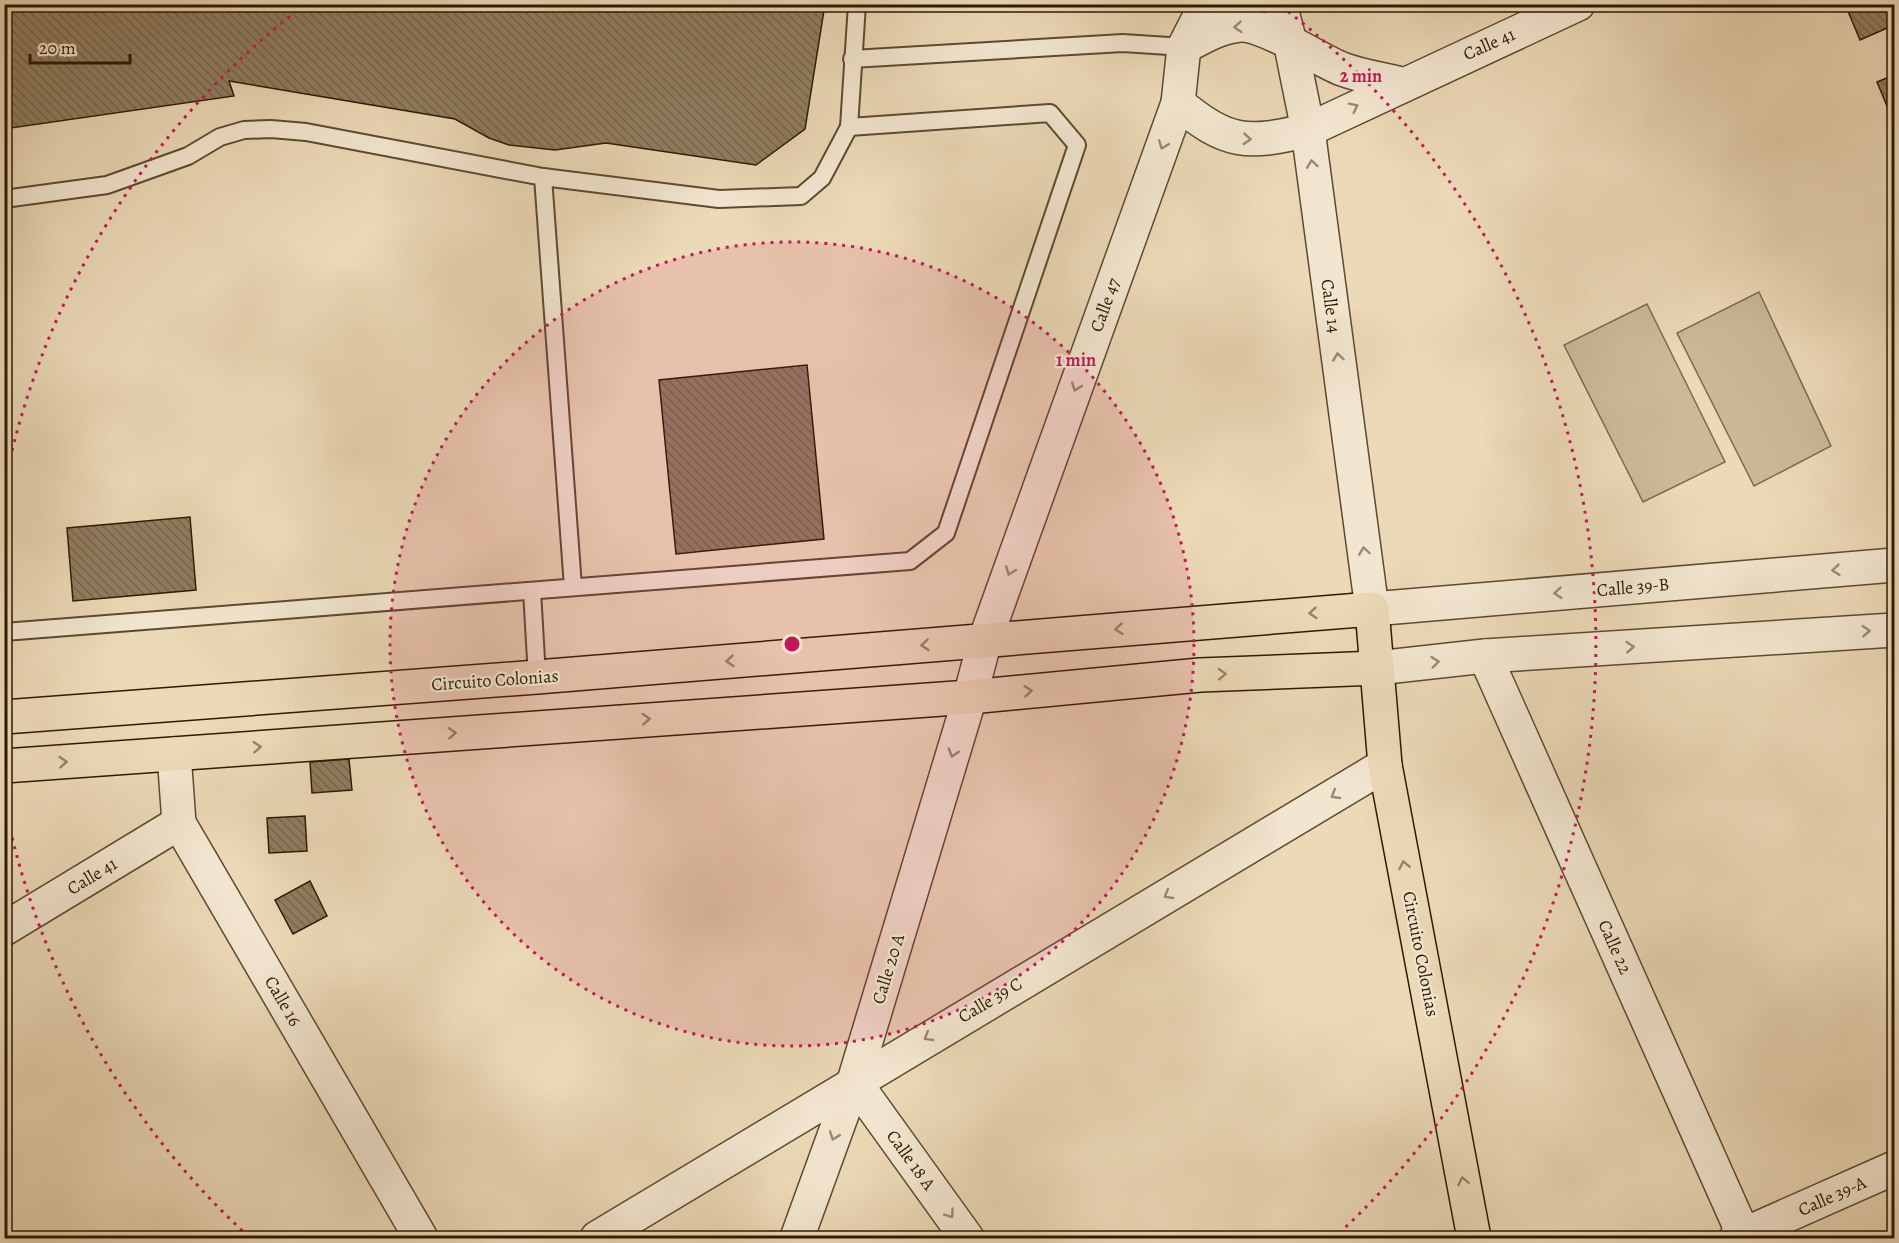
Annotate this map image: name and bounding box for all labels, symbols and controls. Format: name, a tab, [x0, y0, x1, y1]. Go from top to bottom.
one-way arrow	[1233, 20, 1243, 33]
street label: Calle 41	[1459, 22, 1519, 66]
scale bar	[30, 27, 130, 65]
text: 20 m	[39, 36, 76, 60]
text: 2 min	[1340, 64, 1382, 88]
one-way arrow	[1348, 102, 1359, 114]
one-way arrow	[1242, 132, 1251, 145]
one-way arrow	[1157, 139, 1170, 150]
one-way arrow	[1307, 160, 1319, 169]
street label: Calle 47	[1084, 274, 1126, 335]
street label: Calle 14	[1315, 277, 1347, 335]
text: 1 min	[1056, 348, 1096, 372]
one-way arrow	[1332, 353, 1345, 362]
one-way arrow	[1070, 382, 1083, 392]
one-way arrow	[1358, 546, 1371, 555]
one-way arrow	[1832, 563, 1841, 576]
one-way arrow	[1005, 565, 1017, 576]
street label: Calle 39-B	[1596, 572, 1670, 602]
one-way arrow	[1554, 586, 1563, 599]
one-way arrow	[1309, 607, 1318, 620]
one-way arrow	[1114, 622, 1124, 635]
one-way arrow	[1862, 625, 1871, 638]
centre of rings	[782, 634, 802, 654]
one-way arrow	[920, 638, 929, 651]
one-way arrow	[1625, 640, 1634, 653]
one-way arrow	[726, 654, 735, 667]
one-way arrow	[1431, 656, 1440, 669]
street label: Circuito Colonias	[431, 664, 559, 696]
one-way arrow	[1218, 668, 1227, 681]
one-way arrow	[1023, 685, 1033, 698]
one-way arrow	[642, 713, 651, 726]
one-way arrow	[447, 727, 456, 740]
one-way arrow	[253, 741, 262, 754]
one-way arrow	[948, 747, 960, 758]
one-way arrow	[58, 756, 67, 769]
one-way arrow	[1331, 787, 1341, 799]
street label: Calle 41	[63, 852, 121, 900]
one-way arrow	[1398, 861, 1411, 871]
one-way arrow	[1164, 887, 1174, 899]
street label: Circuito Colonias	[1397, 889, 1445, 1019]
street label: Calle 22	[1592, 916, 1638, 978]
street label: Calle 20 A	[866, 930, 910, 1007]
street label: Calle 16	[259, 971, 307, 1031]
street label: Calle 39 C	[954, 972, 1026, 1028]
one-way arrow	[924, 1030, 934, 1042]
street label: Calle 18 A	[881, 1125, 941, 1195]
one-way arrow	[829, 1130, 842, 1141]
street label: Calle 39-A	[1794, 1170, 1870, 1222]
one-way arrow	[1457, 1176, 1470, 1186]
one-way arrow	[943, 1208, 954, 1219]

